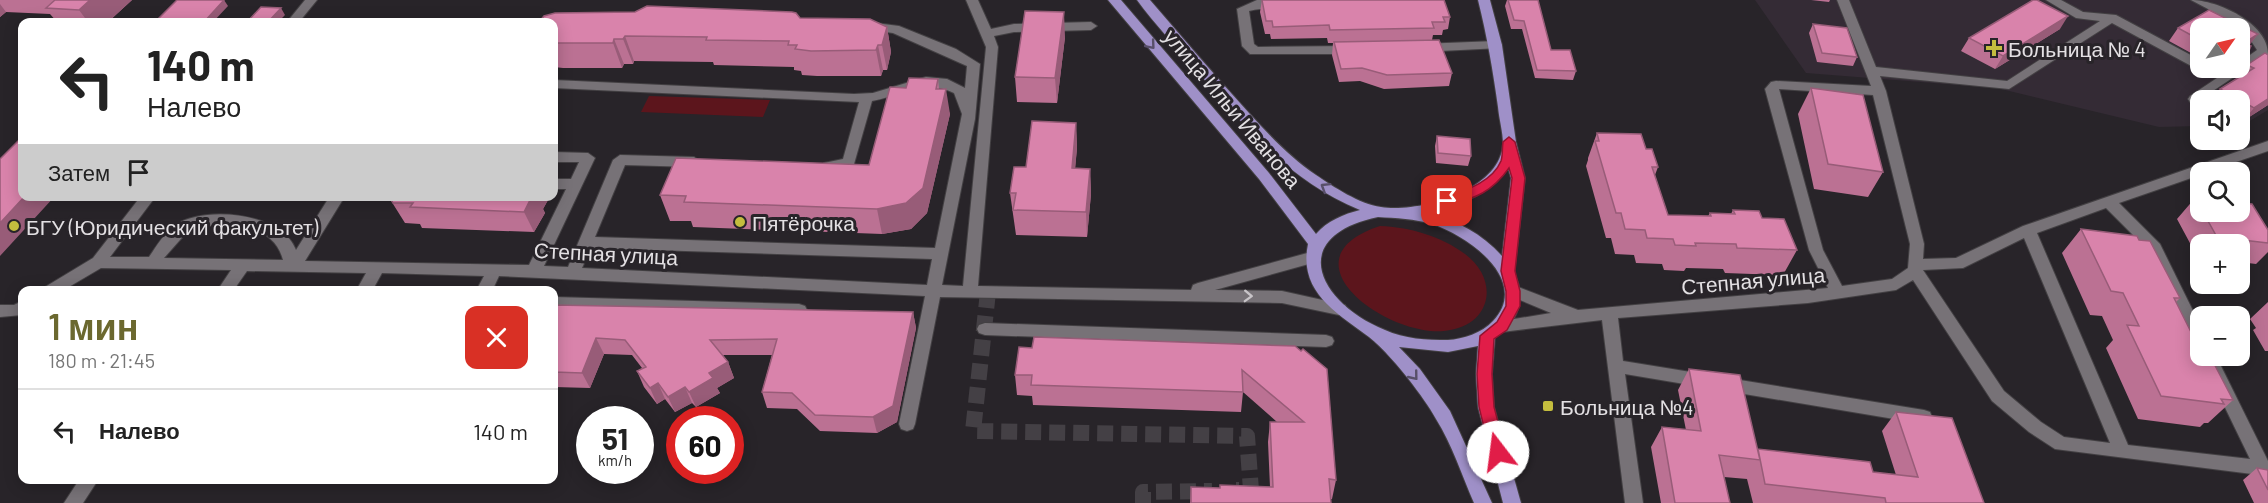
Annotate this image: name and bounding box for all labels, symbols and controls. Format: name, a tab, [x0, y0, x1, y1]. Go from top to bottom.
north arrow	[2190, 18, 2250, 78]
map controls	[2190, 18, 2250, 366]
street label: улица Ильи Иванова	[1159, 23, 1307, 193]
place label: Больница № 4	[2008, 36, 2146, 61]
one-way arrow	[1144, 38, 1155, 49]
text: 140 m	[147, 39, 255, 89]
marker: Больница № 4	[1985, 39, 2003, 57]
icon: left	[48, 42, 126, 120]
text: Налево	[147, 90, 241, 122]
button: sound	[2190, 90, 2250, 150]
icon: arrive	[122, 156, 155, 189]
text: Затем	[48, 159, 110, 185]
button: search	[2190, 162, 2250, 222]
pin	[1421, 175, 1472, 226]
one-way arrow	[1321, 183, 1332, 194]
icon: arrive	[1430, 184, 1463, 217]
place label: Пятёрочка	[752, 210, 855, 235]
place label: БГУ (Юридический факультет)	[26, 214, 319, 239]
marker: Пятёрочка	[733, 215, 747, 229]
marker: БГУ (Юридический факультет)	[7, 219, 21, 233]
button: +	[2190, 234, 2250, 294]
street label: Степная улица	[533, 237, 679, 269]
street label: Степная улица	[1680, 261, 1826, 299]
one-way arrow	[1243, 290, 1252, 303]
text: 1 мин	[48, 304, 138, 347]
button: close	[465, 306, 528, 369]
button: −	[2190, 306, 2250, 366]
text: 180 m · 21:45	[48, 348, 155, 372]
one-way arrow	[1407, 369, 1418, 380]
place label: Больница №4	[1560, 394, 1694, 419]
marker: Больница №4	[1541, 399, 1555, 413]
speed limit sign: 60	[666, 406, 744, 484]
icon: left	[48, 415, 81, 448]
text: Налево	[99, 417, 180, 443]
text: 140 m	[473, 418, 528, 444]
text: 51	[602, 420, 628, 456]
position arrow	[1466, 420, 1530, 484]
text: km/h	[598, 451, 632, 469]

